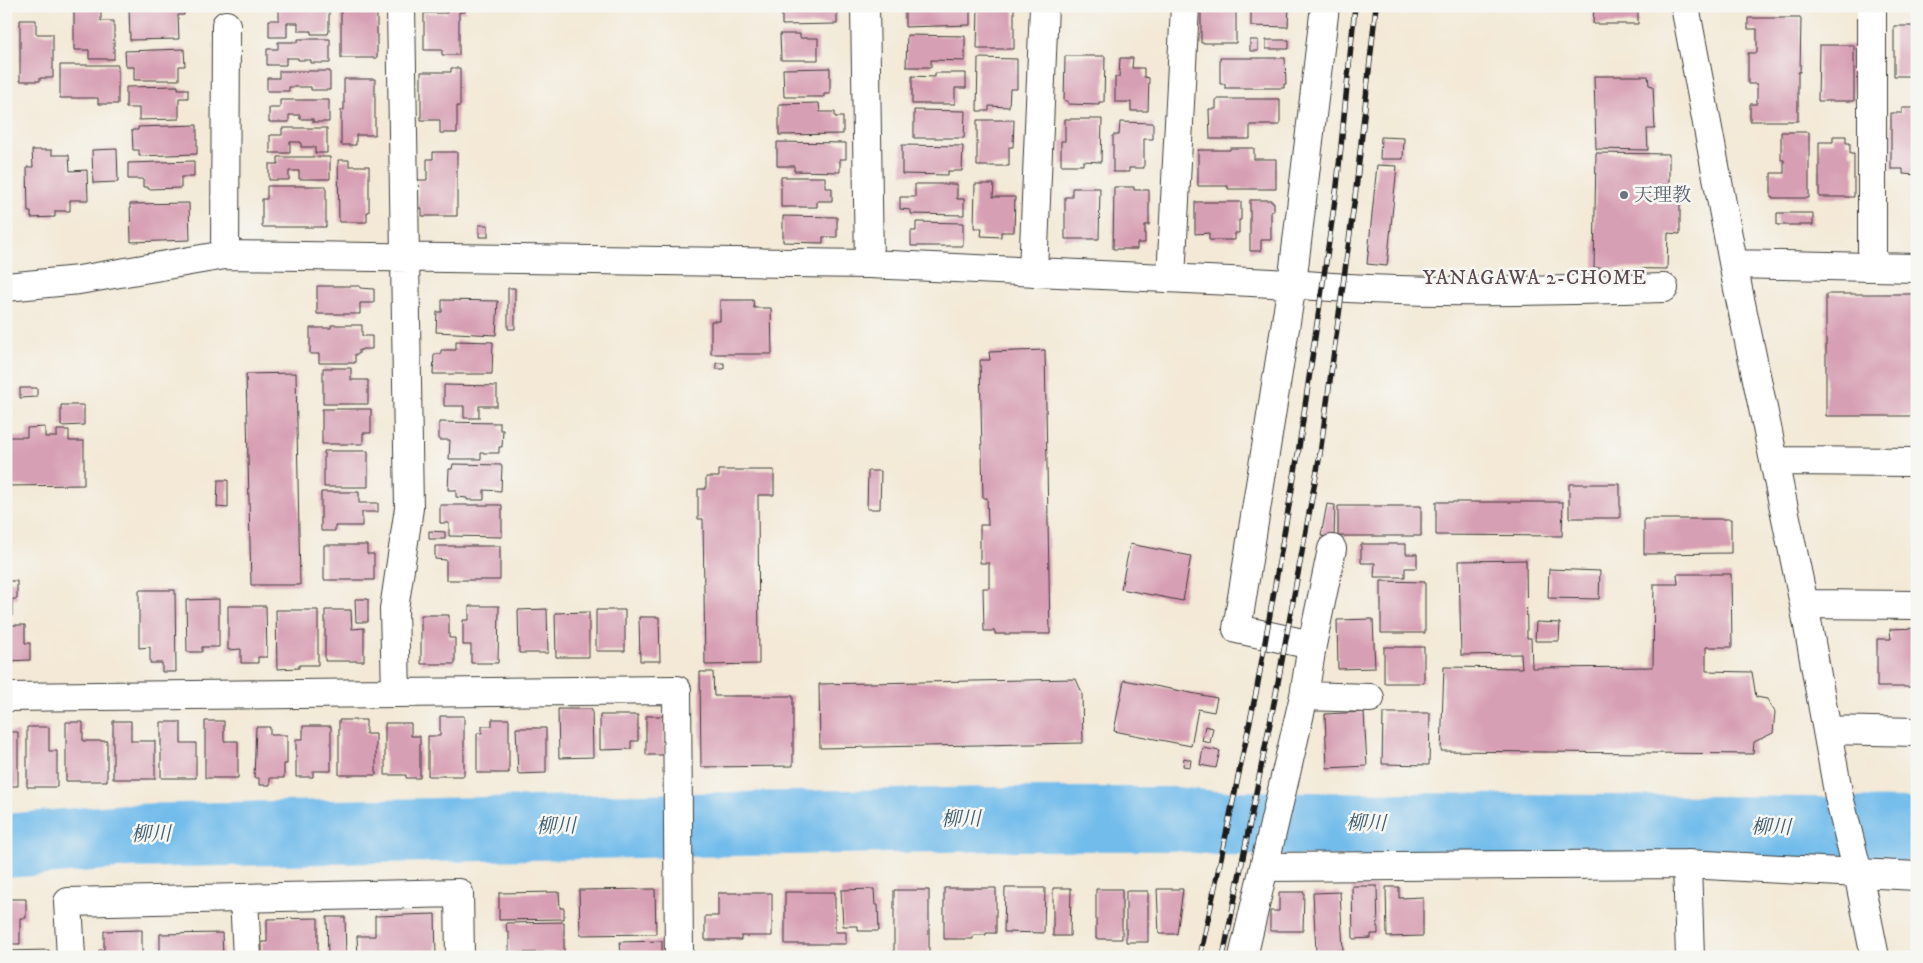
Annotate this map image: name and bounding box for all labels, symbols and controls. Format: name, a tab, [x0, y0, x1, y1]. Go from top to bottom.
place label: 天理教	[1634, 184, 1691, 207]
marker: 天理教	[1618, 189, 1630, 201]
district label: YANAGAWA 2-CHOME	[1423, 266, 1647, 291]
water label: 柳川	[941, 807, 983, 833]
water label: 柳川	[1346, 811, 1388, 837]
water label: 柳川	[536, 814, 578, 840]
water label: 柳川	[1751, 815, 1793, 841]
water label: 柳川	[131, 822, 173, 848]

